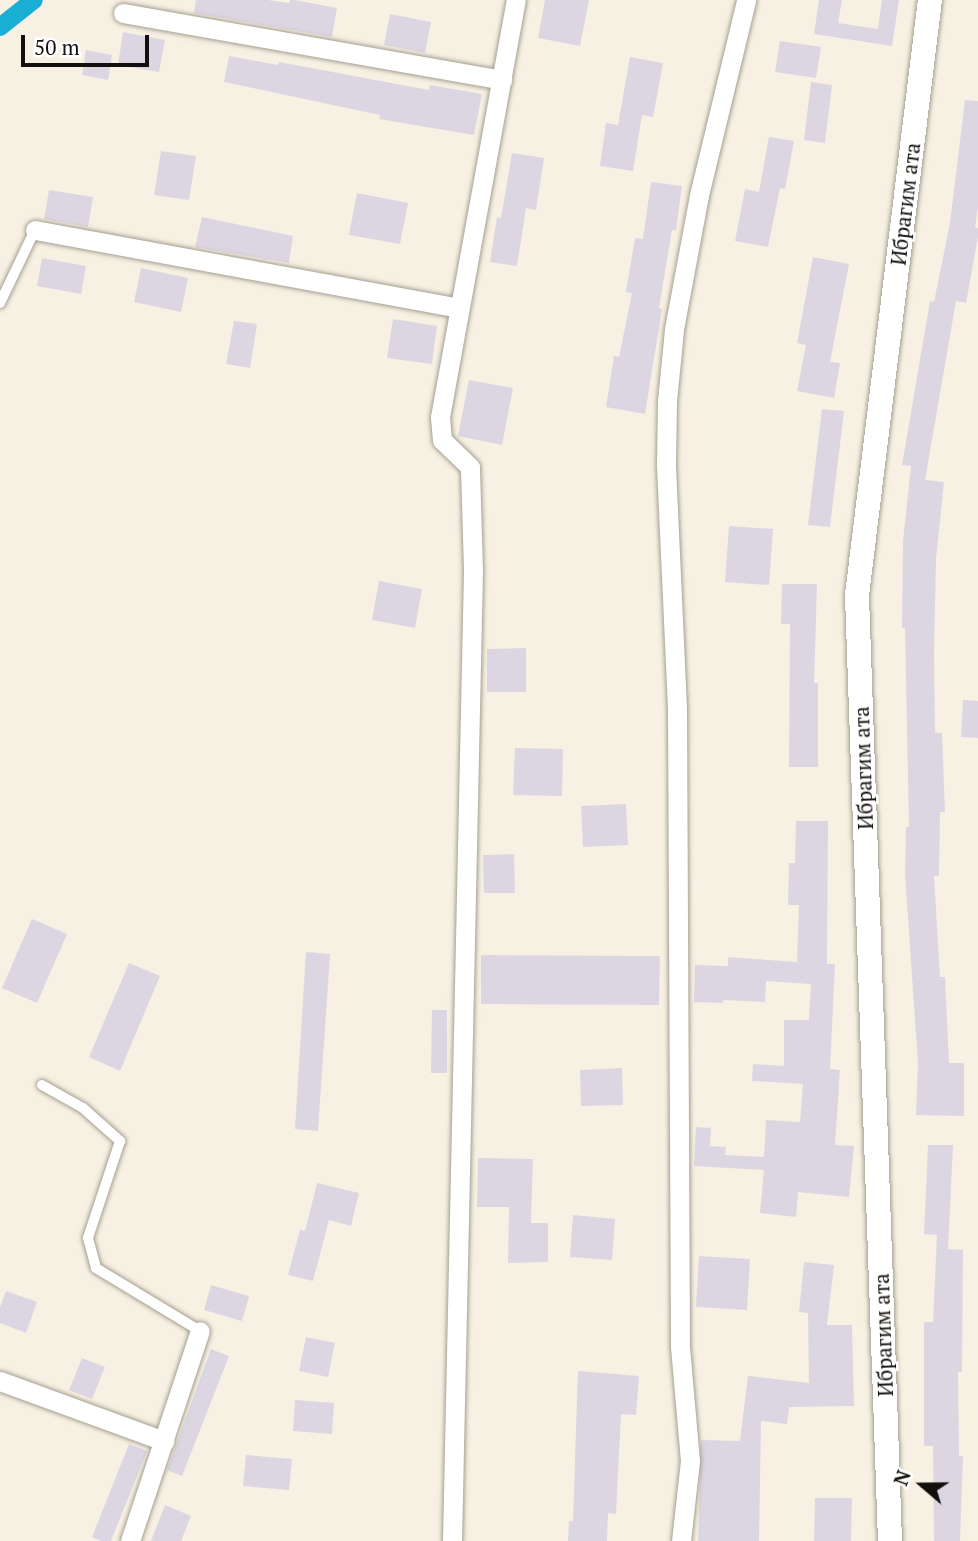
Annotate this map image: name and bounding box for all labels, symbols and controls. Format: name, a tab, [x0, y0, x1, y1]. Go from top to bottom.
scale bar	[24, 21, 152, 65]
text: 50 m	[34, 33, 80, 61]
street label: Ибрагим ата	[885, 141, 925, 267]
street label: Ибрагим ата	[848, 706, 878, 830]
street label: Ибрагим ата	[868, 1273, 898, 1397]
north arrow	[887, 1450, 957, 1520]
text: N	[888, 1467, 916, 1489]

